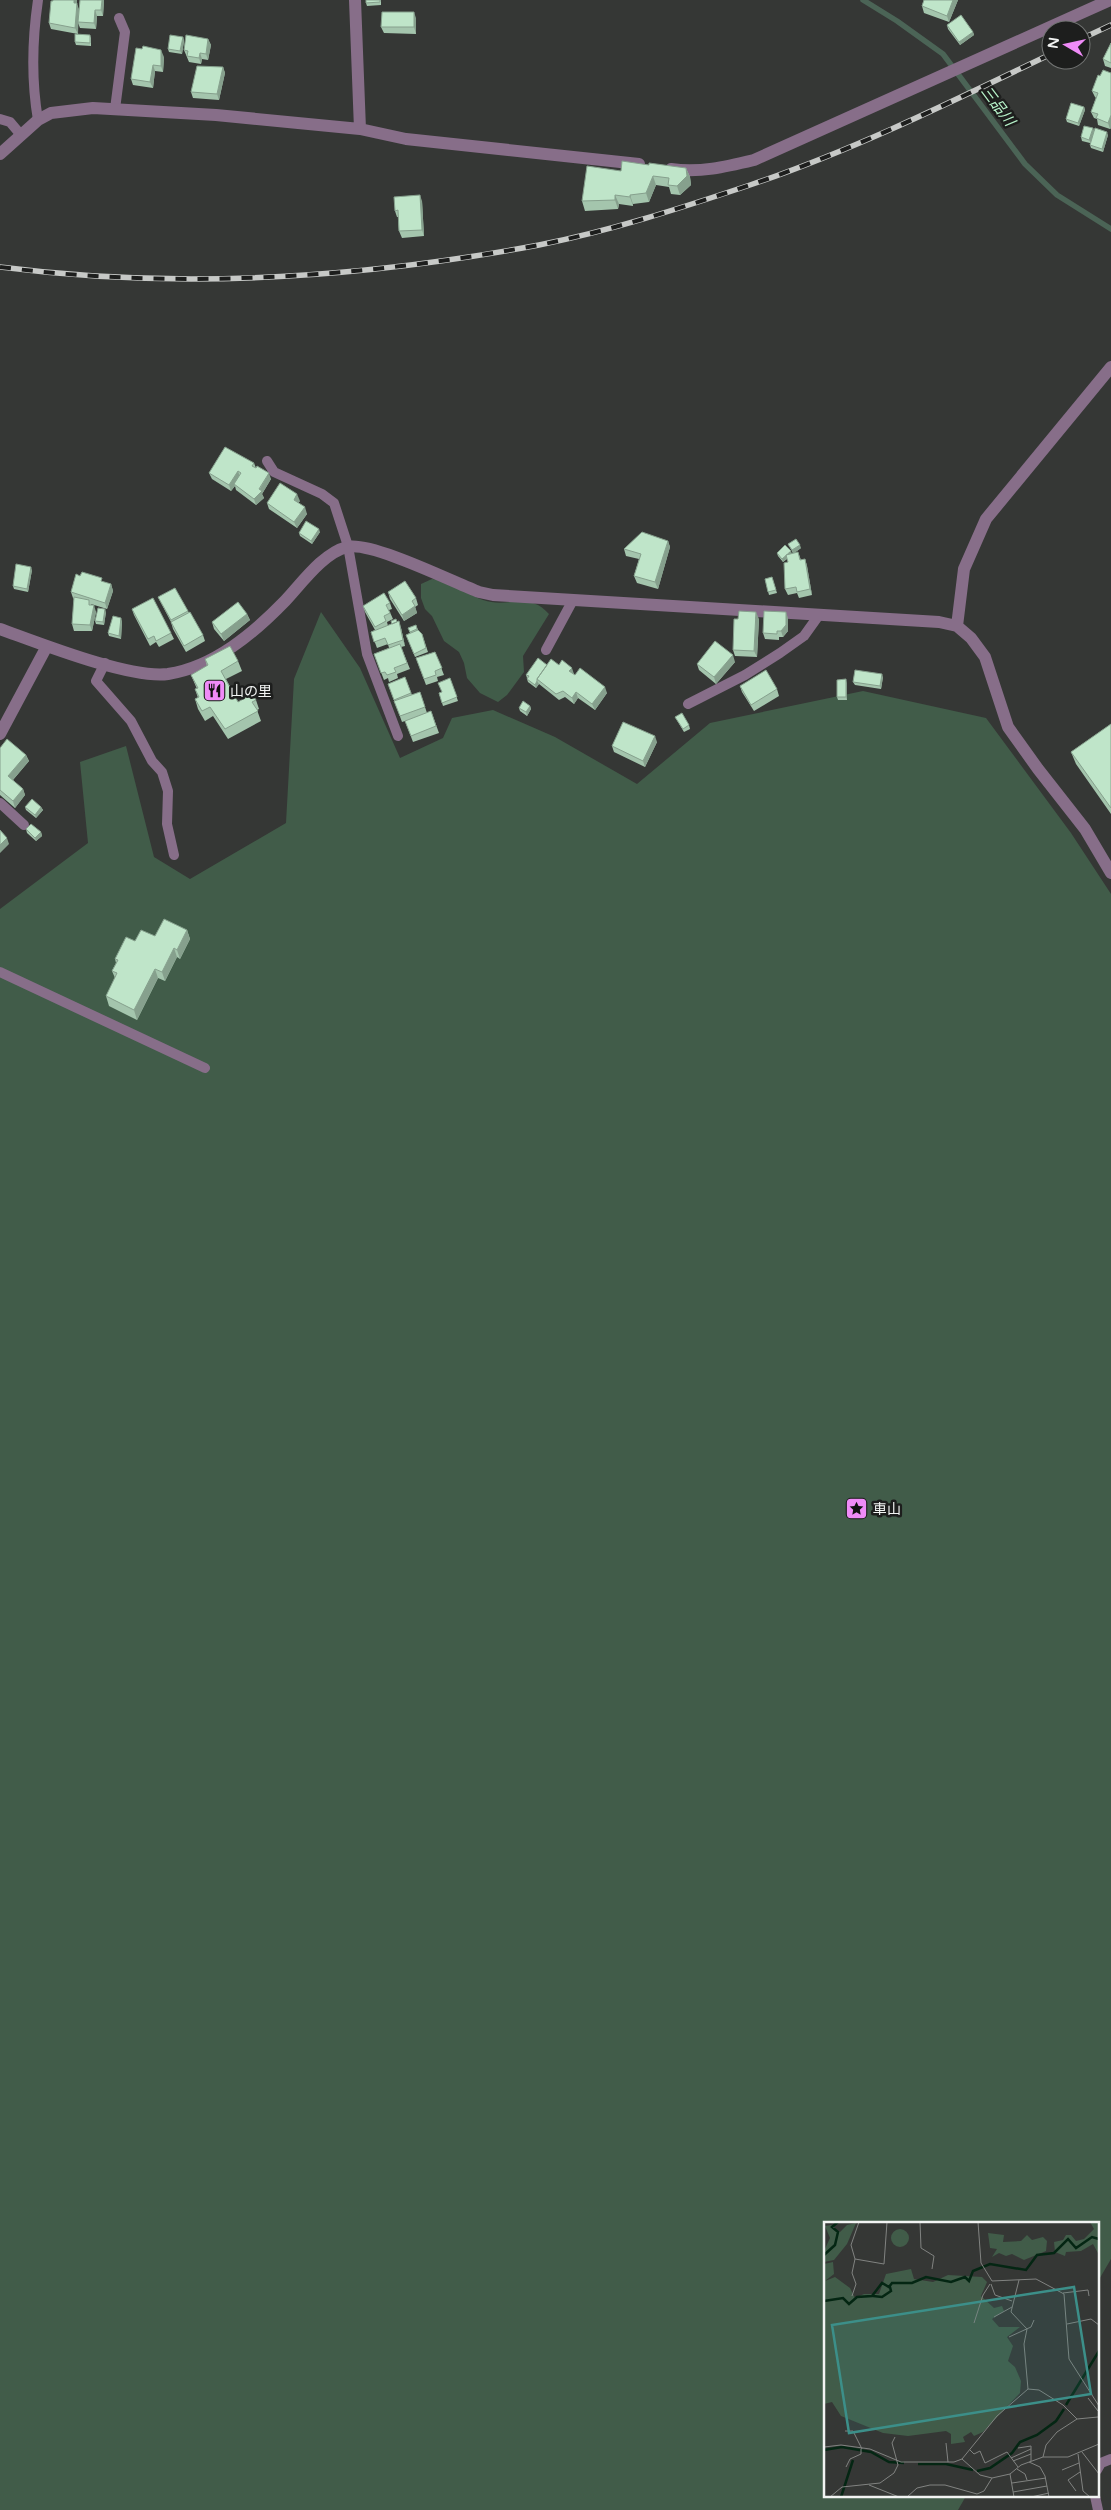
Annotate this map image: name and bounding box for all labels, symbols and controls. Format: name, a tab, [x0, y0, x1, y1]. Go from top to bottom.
north arrow	[1041, 20, 1091, 70]
text: N	[1044, 36, 1063, 50]
water label: 三品川	[977, 83, 1020, 131]
restaurant icon: 山の里	[202, 679, 226, 703]
place label: 山の里	[230, 683, 272, 700]
place icon: 車山	[845, 1497, 869, 1521]
place label: 車山	[873, 1501, 901, 1518]
inset map	[824, 2222, 1098, 2498]

